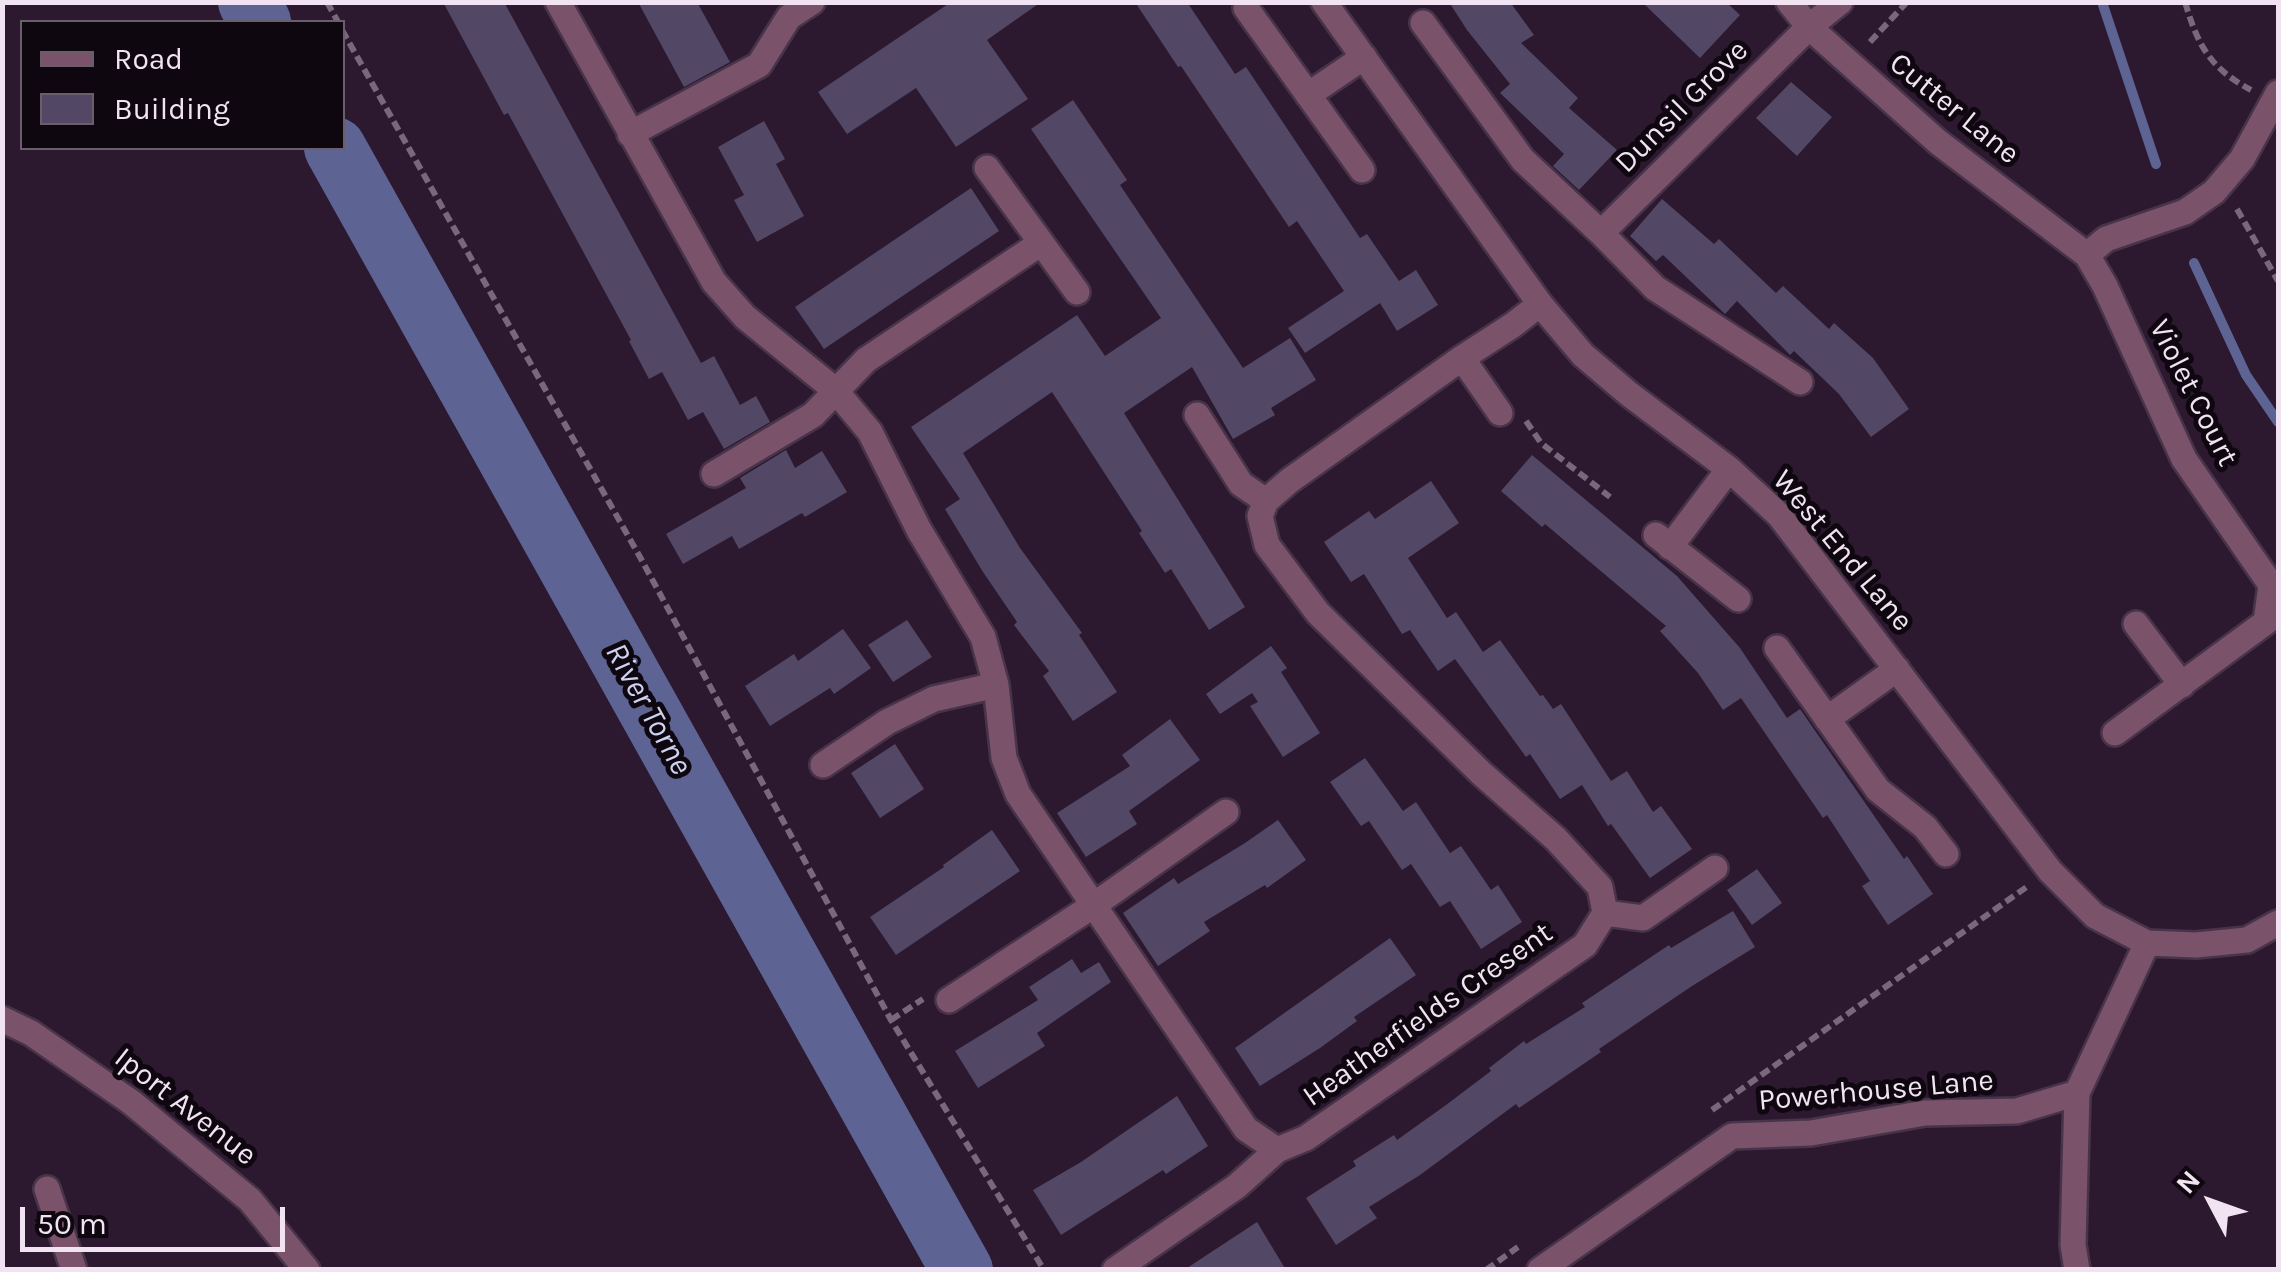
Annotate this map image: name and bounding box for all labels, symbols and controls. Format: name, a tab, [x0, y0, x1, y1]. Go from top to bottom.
legend	[20, 20, 345, 150]
street label: Dunsil Grove	[1608, 33, 1756, 181]
text: Road	[114, 41, 183, 77]
street label: Cutter Lane	[1882, 46, 2026, 172]
text: Building	[114, 91, 230, 127]
street label: Violet Court	[2141, 314, 2245, 472]
street label: West End Lane	[1764, 463, 1920, 639]
water label: River Torne	[596, 637, 700, 781]
street label: Heatherfields Cresent	[1296, 915, 1560, 1115]
street label: Iport Avenue	[107, 1040, 263, 1174]
street label: Powerhouse Lane	[1757, 1063, 1995, 1119]
north arrow	[2161, 1152, 2261, 1252]
text: N	[2169, 1164, 2207, 1200]
scale bar	[25, 1187, 290, 1249]
text: 50 m	[37, 1206, 107, 1242]

